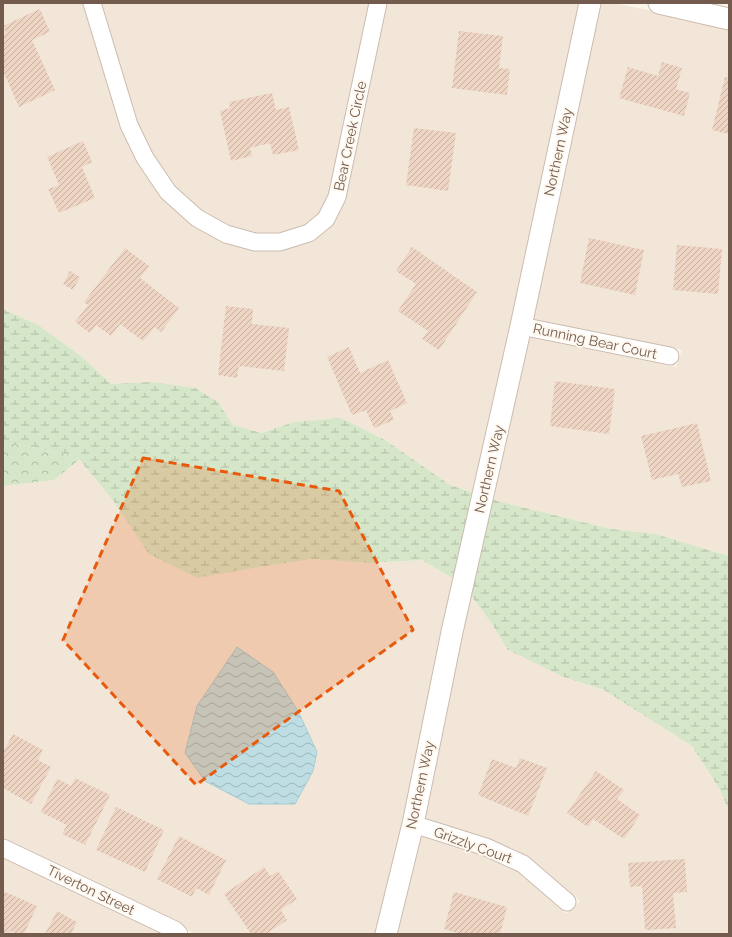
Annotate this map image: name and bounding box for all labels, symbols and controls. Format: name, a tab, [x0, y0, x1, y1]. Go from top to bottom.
street label: Bear Creek Circle	[331, 80, 369, 192]
street label: Northern Way	[541, 106, 575, 198]
street label: Running Bear Court	[532, 320, 659, 362]
street label: Northern Way	[471, 423, 507, 515]
street label: Northern Way	[403, 739, 437, 831]
street label: Grizzly Court	[432, 823, 515, 867]
street label: Tiverton Street	[45, 862, 138, 918]

